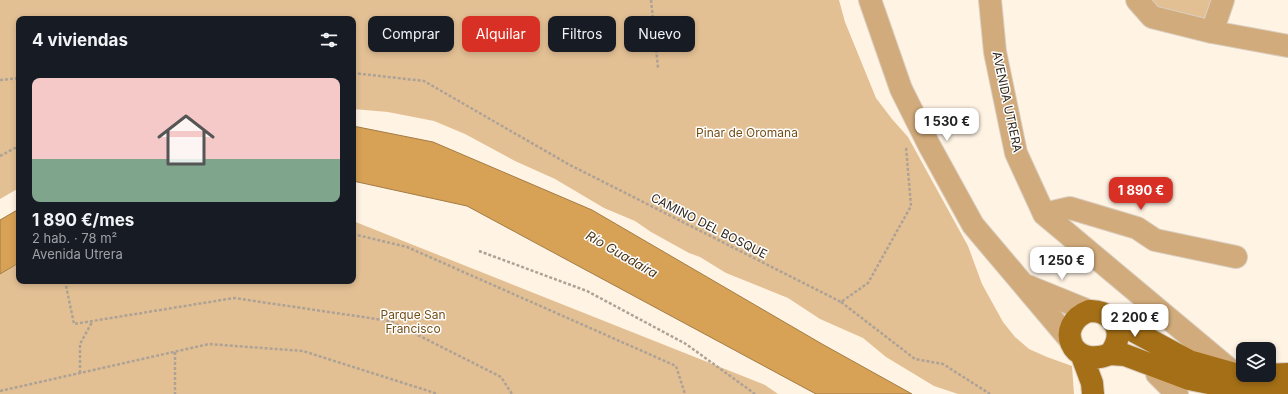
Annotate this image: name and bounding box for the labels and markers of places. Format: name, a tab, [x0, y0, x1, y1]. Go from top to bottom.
pin: 1 530 €	[910, 108, 984, 142]
pin: 1 890 €	[1104, 177, 1178, 211]
pin: 1 250 €	[1025, 247, 1099, 281]
pin: 2 200 €	[1098, 304, 1172, 338]

